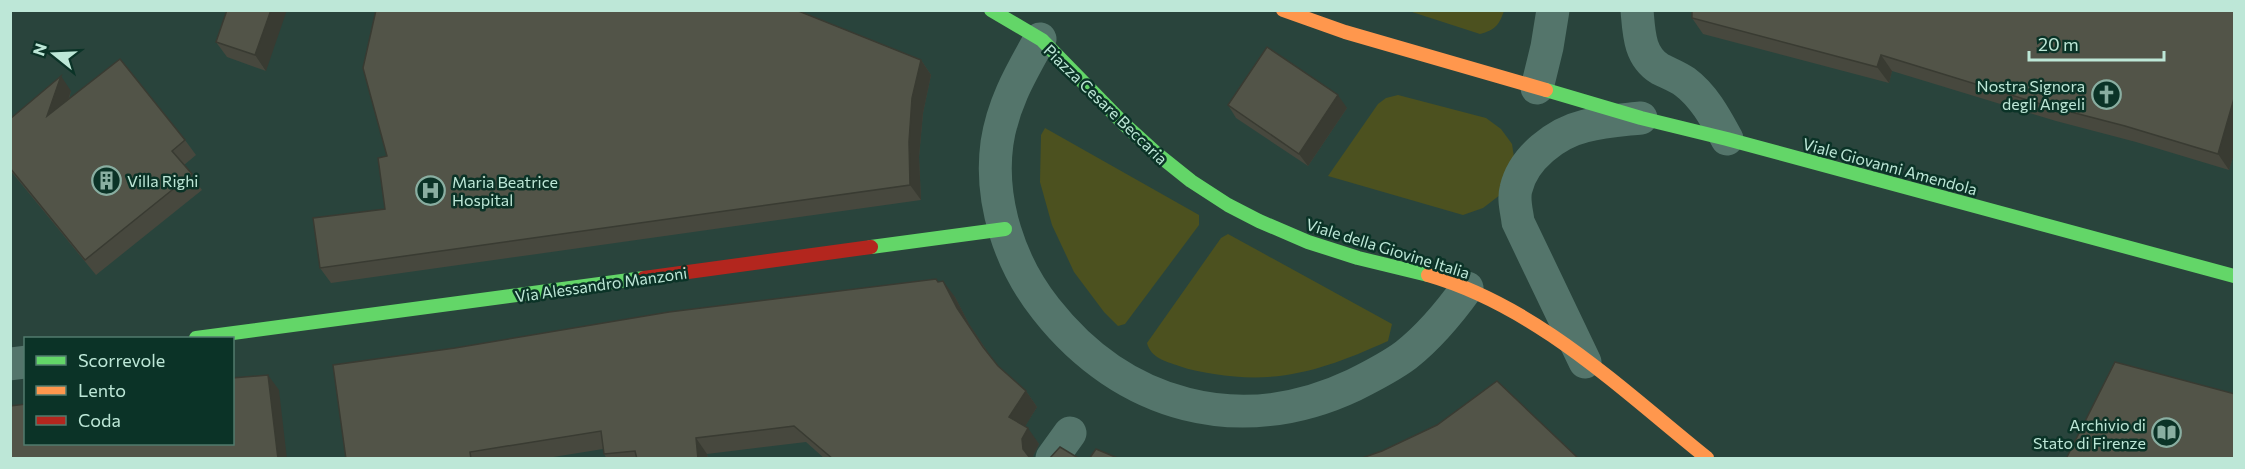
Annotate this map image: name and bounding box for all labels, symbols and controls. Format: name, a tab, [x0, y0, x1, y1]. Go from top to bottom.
north arrow	[24, 24, 84, 84]
scale bar	[2029, 24, 2164, 62]
text: 20 m	[2038, 33, 2079, 55]
street label: Piazza Cesare Beccaria	[1040, 40, 1172, 168]
text: N	[28, 41, 50, 58]
place label: Nostra Signora degli Angeli	[1977, 76, 2085, 113]
church icon: Nostra Signora degli Angeli	[2090, 78, 2122, 110]
street label: Viale Giovanni Amendola	[1801, 134, 1979, 198]
building icon: Villa Righi	[90, 164, 122, 196]
place label: Villa Righi	[127, 171, 198, 190]
place label: Maria Beatrice Hospital	[452, 172, 558, 209]
hospital icon: Maria Beatrice Hospital	[415, 174, 447, 206]
street label: Viale della Giovine Italia	[1304, 214, 1472, 282]
street label: Via Alessandro Manzoni	[514, 263, 688, 305]
legend	[24, 337, 234, 445]
text: Scorrevole	[78, 349, 165, 371]
text: Lento	[78, 379, 126, 401]
text: Coda	[78, 409, 121, 431]
place label: Archivio di Stato di Firenze	[2033, 415, 2146, 452]
library icon: Archivio di Stato di Firenze	[2151, 417, 2183, 449]

